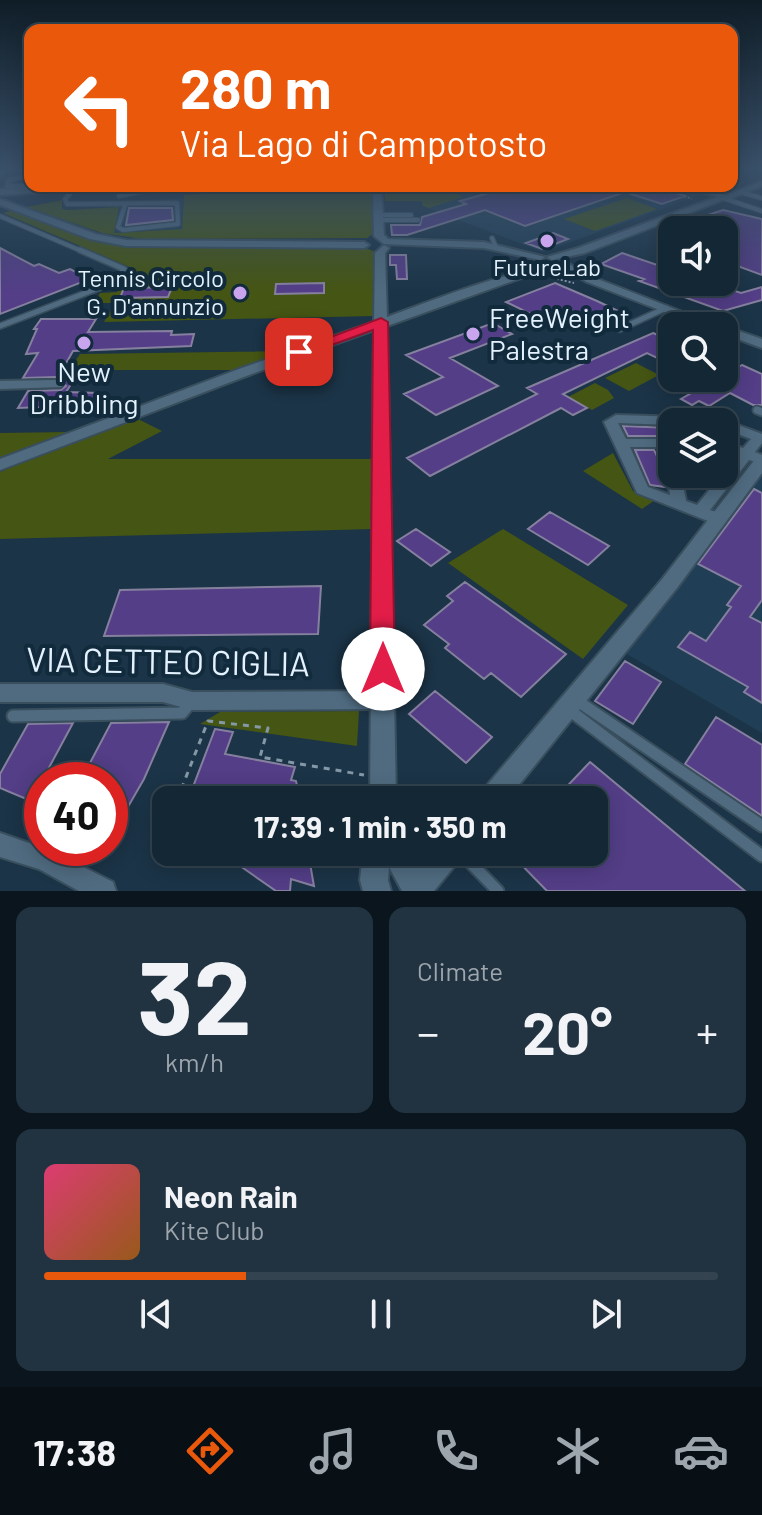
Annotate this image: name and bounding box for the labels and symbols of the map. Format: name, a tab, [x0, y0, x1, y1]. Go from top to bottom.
marker: FutureLab	[538, 232, 556, 250]
place label: FutureLab	[493, 252, 601, 281]
place label: Tennis Circolo G. D'annunzio	[78, 263, 224, 320]
marker: Tennis Circolo G. D'annunzio	[231, 284, 249, 302]
place label: FreeWeight Palestra	[489, 300, 630, 366]
pin	[265, 318, 333, 386]
marker: FreeWeight Palestra	[464, 325, 482, 343]
marker: New Dribbling	[75, 334, 93, 352]
place label: New Dribbling	[30, 354, 138, 420]
position arrow	[341, 627, 425, 711]
street label: VIA CETTEO CIGLIA	[26, 638, 310, 683]
speed limit sign: 40	[24, 762, 128, 866]

